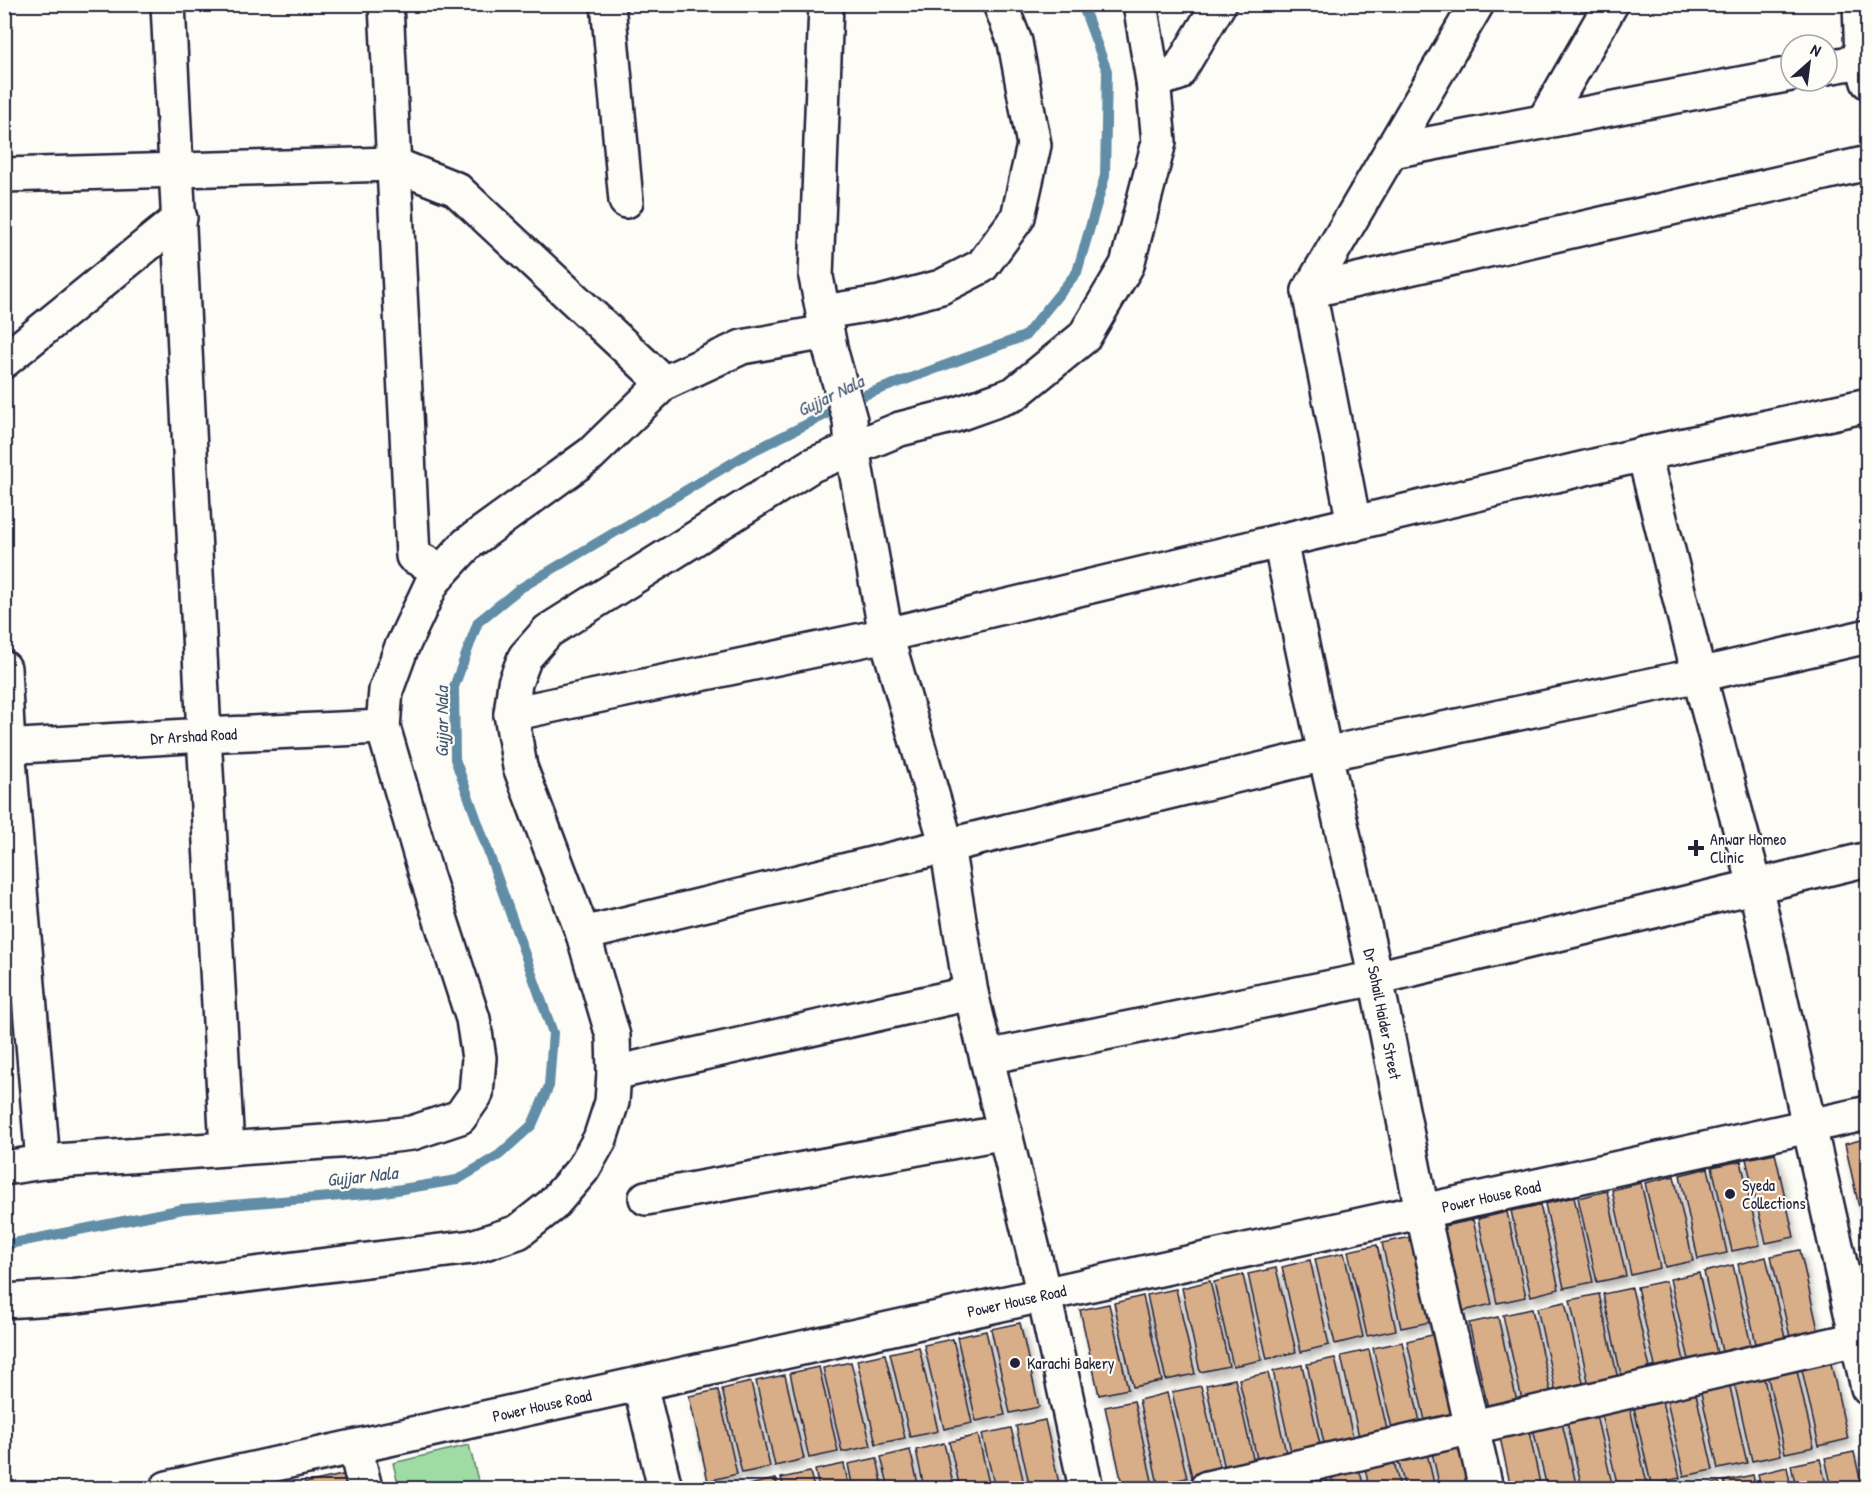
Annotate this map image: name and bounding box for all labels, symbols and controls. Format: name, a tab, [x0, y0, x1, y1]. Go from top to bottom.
north arrow	[1779, 33, 1839, 93]
text: N	[1807, 38, 1825, 62]
water label: Gujjar Nala	[793, 367, 869, 422]
water label: Gujjar Nala	[429, 685, 454, 757]
street label: Dr Arshad Road	[150, 723, 238, 749]
place label: Anwar Homeo Clinic	[1710, 828, 1787, 868]
marker: Anwar Homeo Clinic	[1687, 839, 1705, 857]
street label: Dr Sohail Haider Street	[1359, 946, 1407, 1082]
water label: Gujjar Nala	[325, 1160, 400, 1192]
street label: Power House Road	[1440, 1174, 1543, 1218]
place label: Syeda Collections	[1742, 1174, 1806, 1214]
marker: Syeda Collections	[1723, 1187, 1737, 1201]
street label: Power House Road	[965, 1279, 1068, 1322]
place label: Karachi Bakery	[1027, 1352, 1115, 1374]
marker: Karachi Bakery	[1008, 1356, 1022, 1370]
street label: Power House Road	[490, 1384, 594, 1427]

